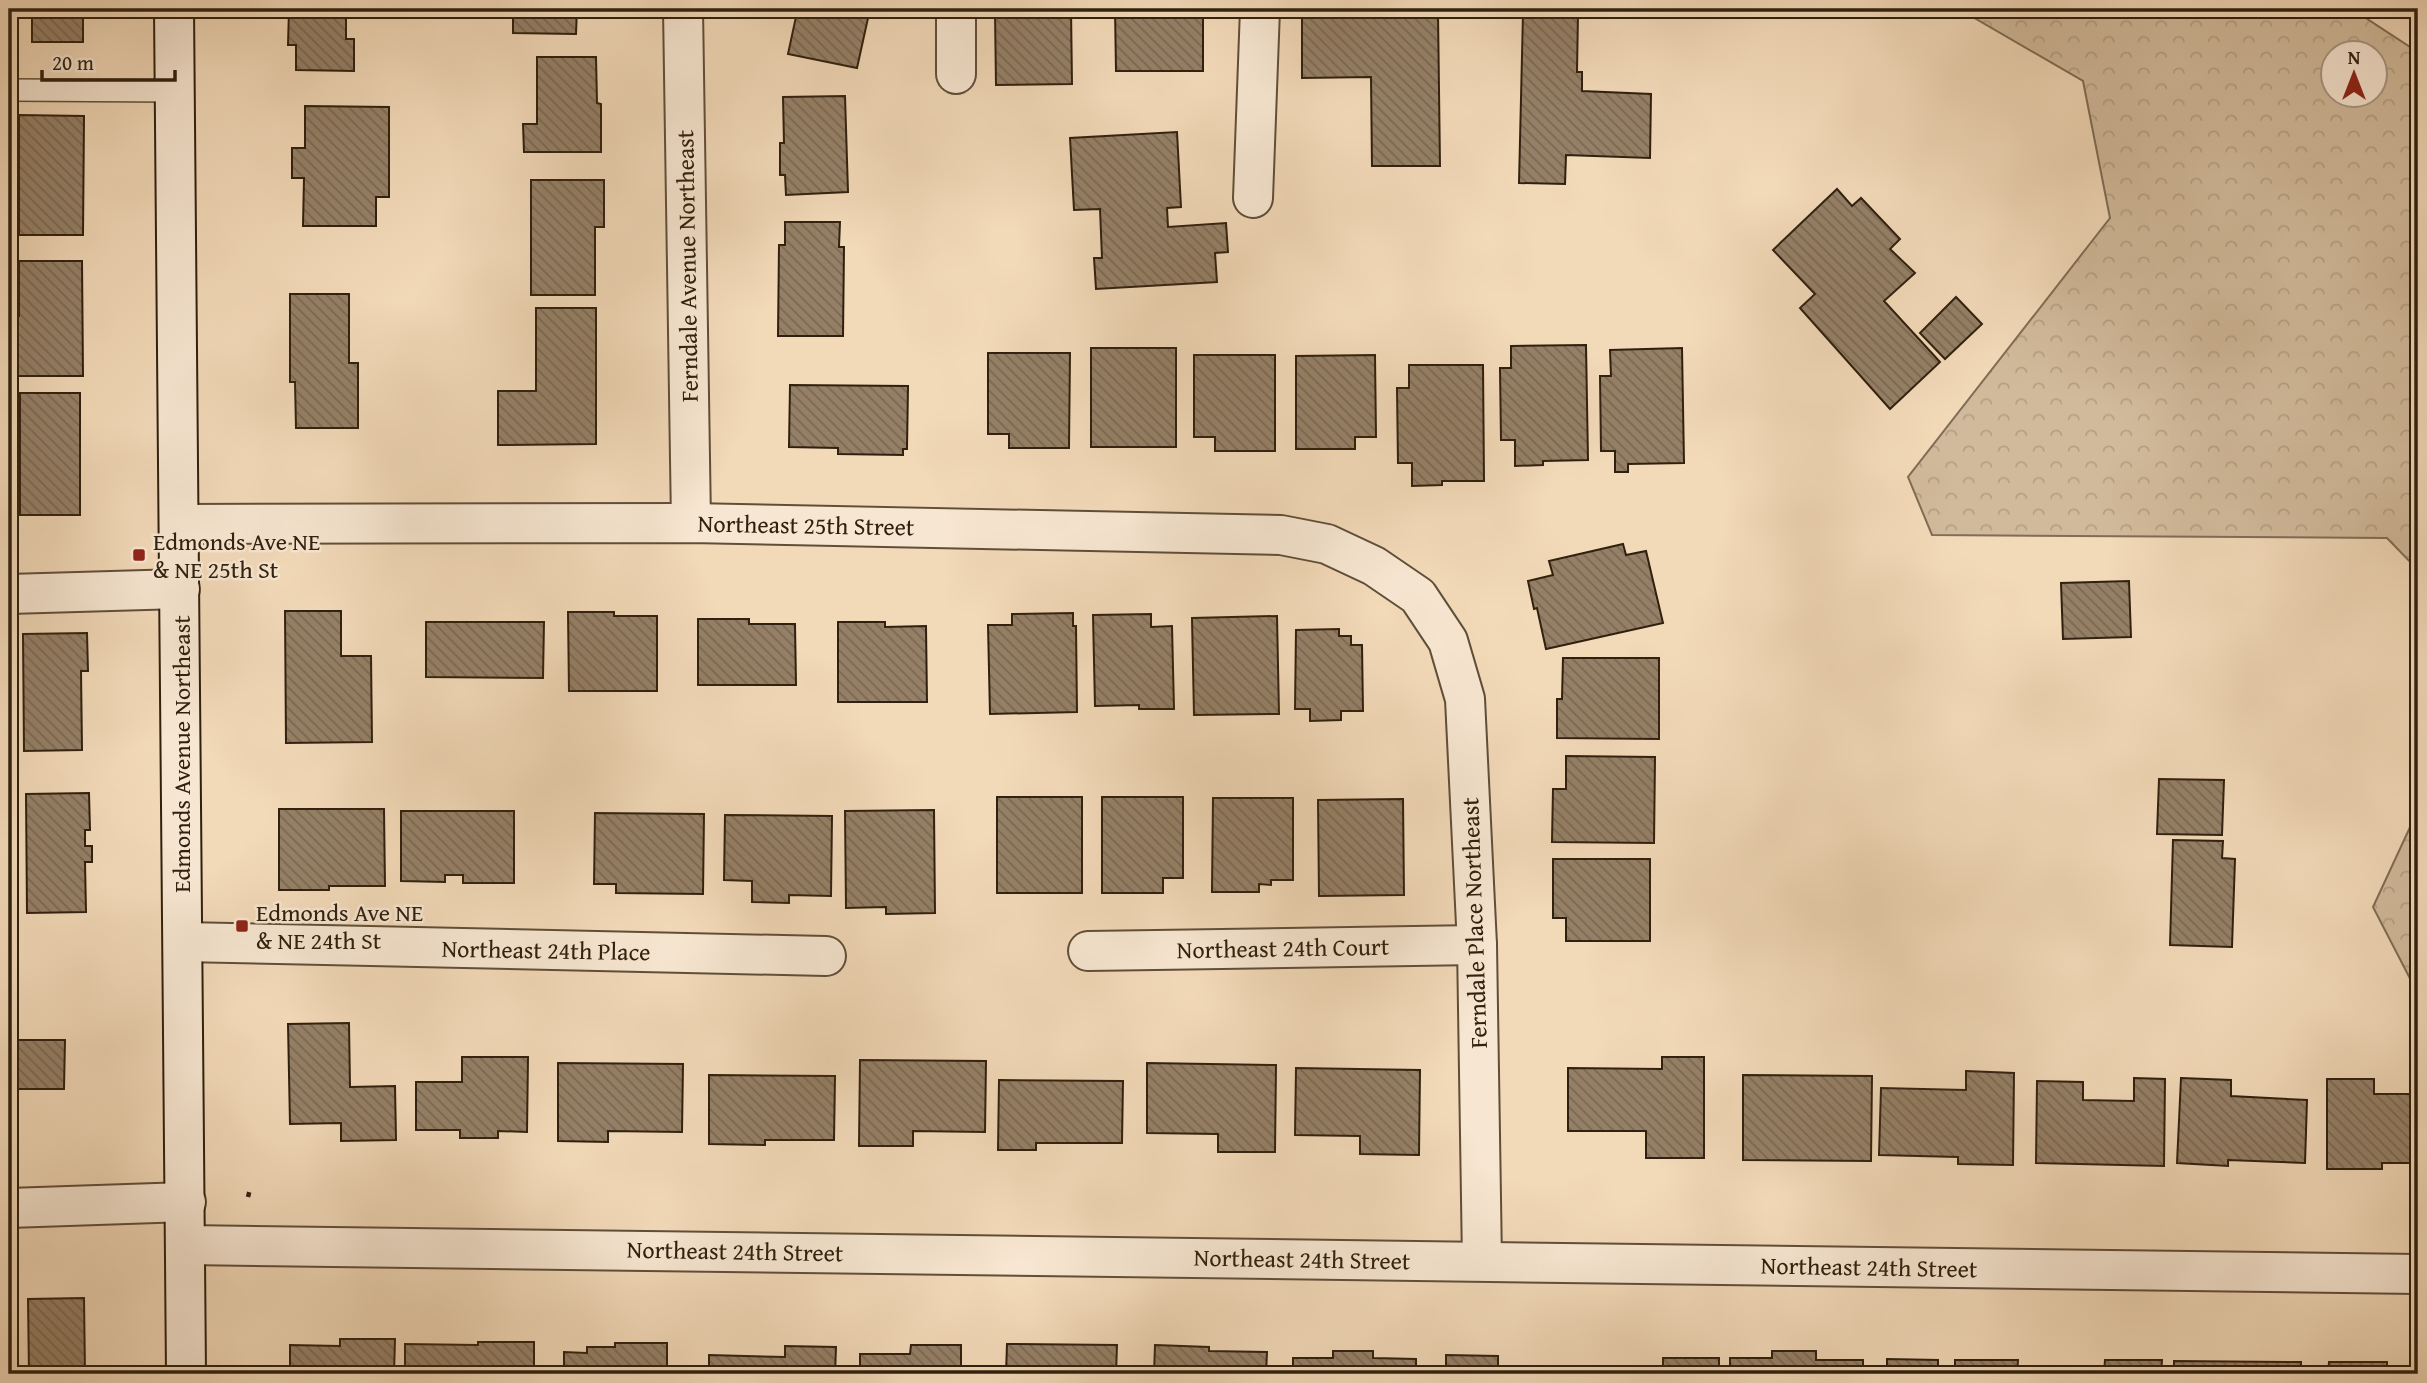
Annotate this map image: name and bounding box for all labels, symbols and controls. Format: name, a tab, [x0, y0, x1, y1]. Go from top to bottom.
scale bar	[42, 38, 175, 82]
north arrow	[2318, 38, 2388, 108]
text: N	[2348, 43, 2361, 71]
text: 20 m	[52, 47, 94, 78]
street label: Ferndale Avenue Northeast	[667, 129, 707, 402]
street label: Northeast 25th Street	[697, 506, 915, 544]
place label: Edmonds Ave NE & NE 25th St	[153, 524, 320, 587]
marker: Edmonds Ave NE & NE 25th St	[131, 547, 147, 563]
street label: Edmonds Avenue Northeast	[164, 615, 199, 893]
street label: Ferndale Place Northeast	[1452, 796, 1496, 1049]
place label: Edmonds Ave NE & NE 24th St	[256, 895, 423, 958]
marker: Edmonds Ave NE & NE 24th St	[234, 918, 250, 934]
street label: Northeast 24th Court	[1176, 929, 1390, 967]
street label: Northeast 24th Place	[441, 931, 651, 969]
street label: Northeast 24th Street	[626, 1232, 844, 1270]
street label: Northeast 24th Street	[1193, 1240, 1411, 1278]
street label: Northeast 24th Street	[1760, 1248, 1978, 1286]

